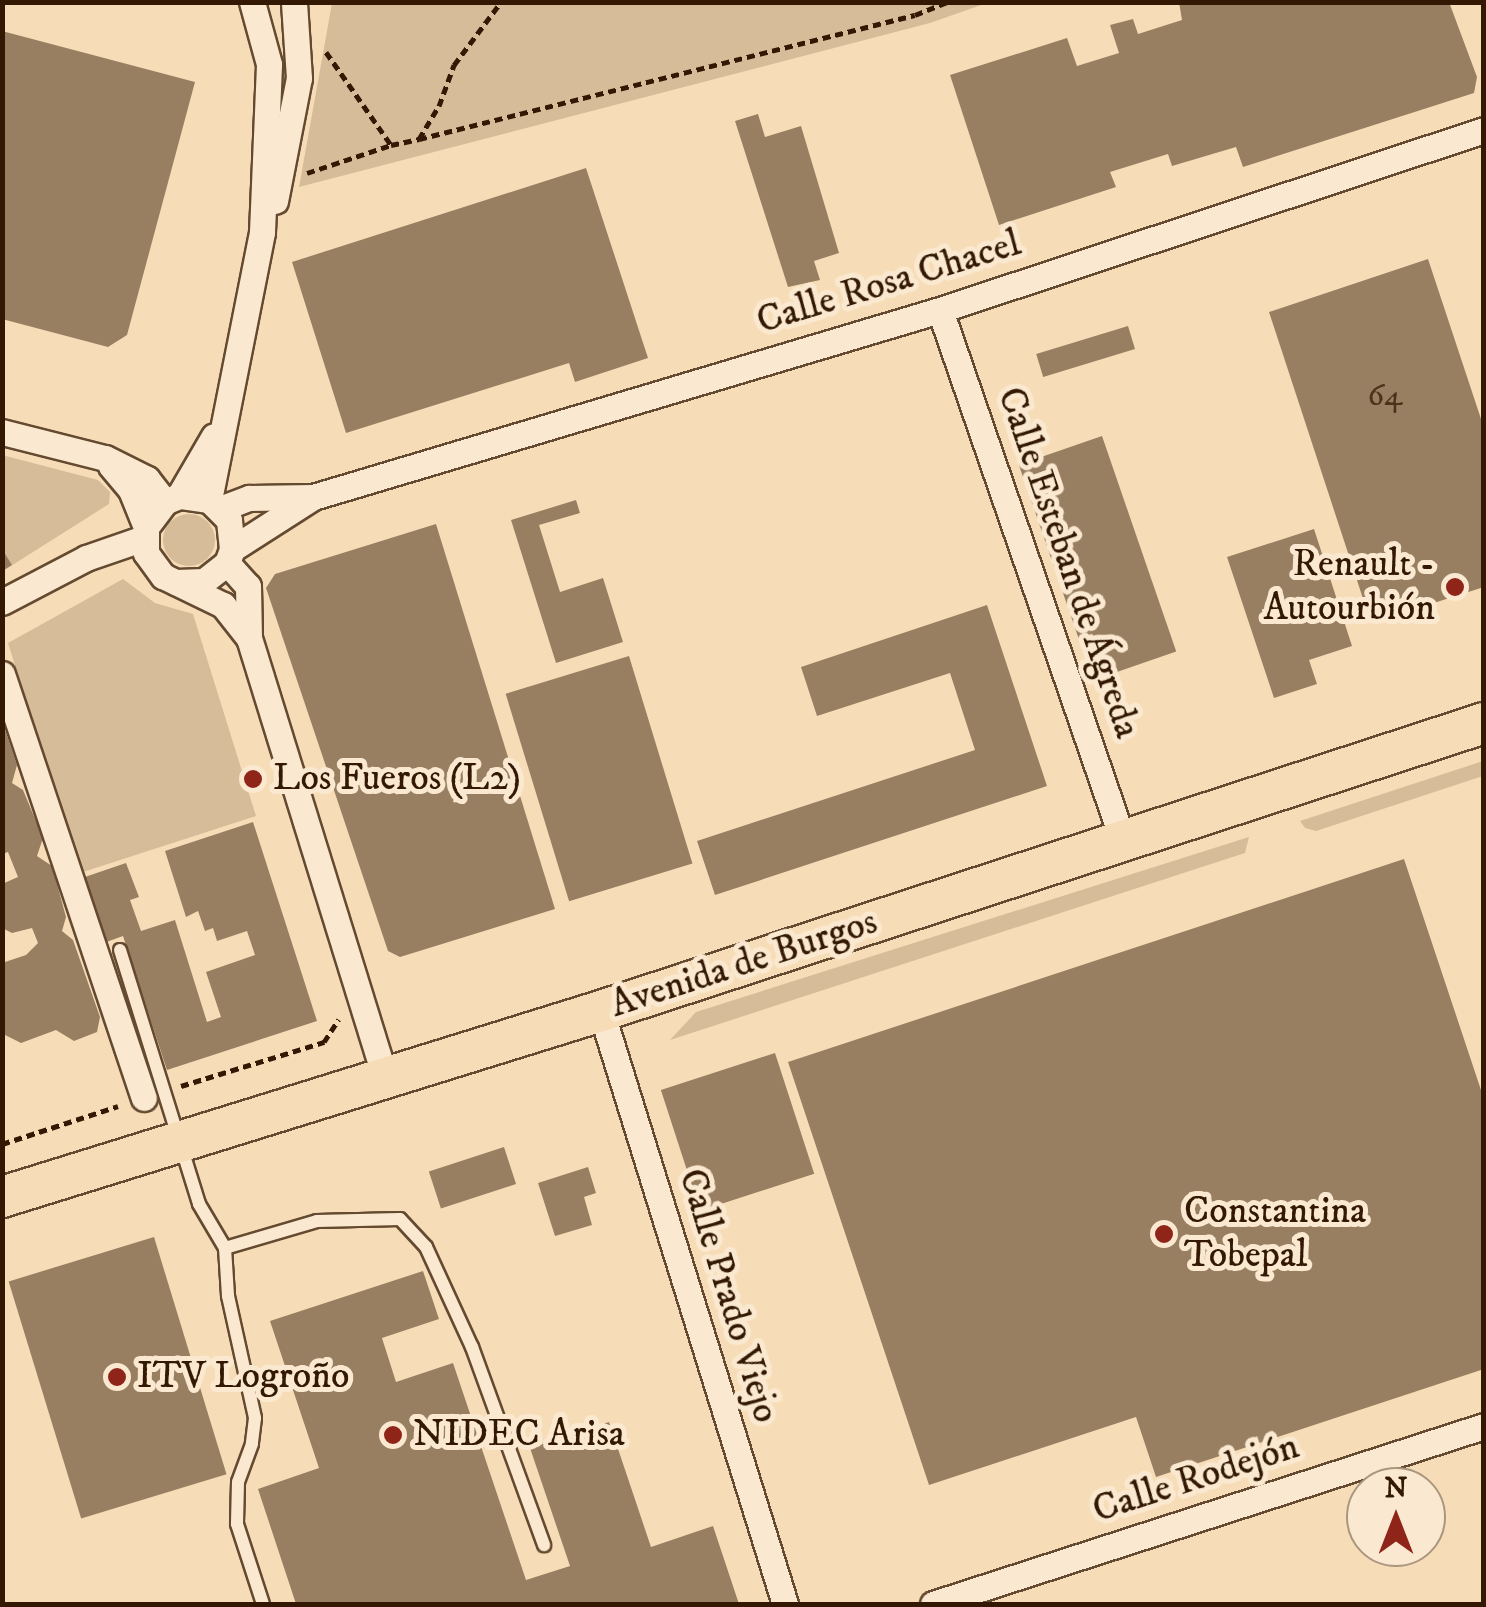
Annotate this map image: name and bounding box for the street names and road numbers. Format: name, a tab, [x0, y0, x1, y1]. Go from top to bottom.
street label: Calle Rosa Chacel	[752, 221, 1026, 345]
street label: Calle Esteban de Ágreda	[987, 382, 1149, 744]
street label: Avenida de Burgos	[605, 899, 883, 1029]
street label: Calle Prado Viejo	[668, 1164, 788, 1428]
street label: Calle Rodejón	[1087, 1424, 1305, 1534]

